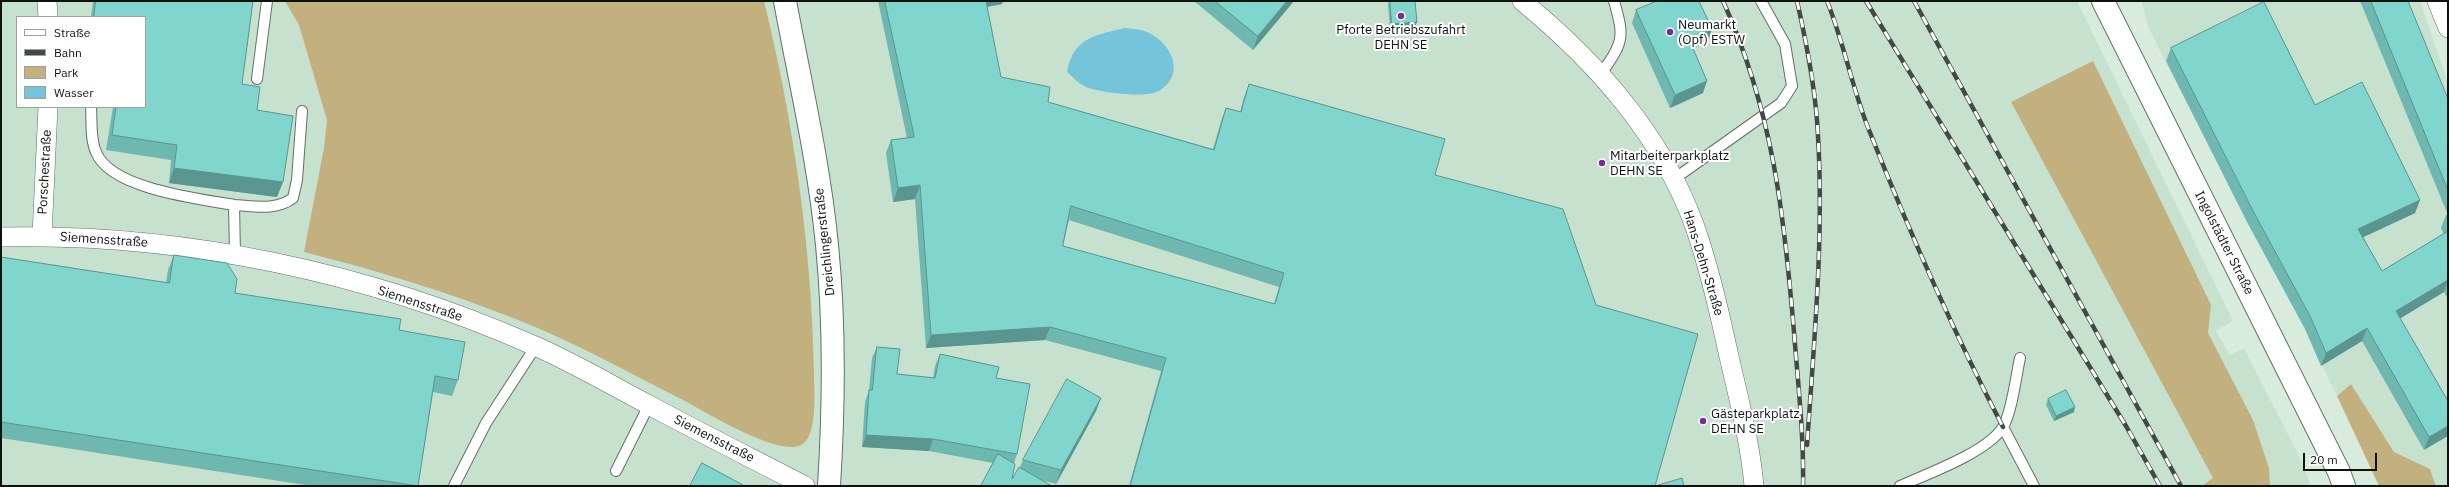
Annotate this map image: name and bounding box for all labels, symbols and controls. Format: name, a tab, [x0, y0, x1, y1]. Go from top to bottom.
marker: Pforte Betriebszufahrt DEHN SE	[1396, 11, 1406, 21]
legend	[16, 16, 146, 108]
place label: Neumarkt (Opf) ESTW	[1678, 17, 1745, 48]
place label: Pforte Betriebszufahrt DEHN SE	[1336, 22, 1466, 53]
text: Straße	[54, 25, 90, 40]
marker: Neumarkt (Opf) ESTW	[1665, 27, 1675, 37]
text: Bahn	[54, 45, 82, 60]
text: Park	[54, 65, 78, 80]
text: Wasser	[54, 85, 94, 100]
street label: Porschestraße	[35, 129, 55, 215]
place label: Mitarbeiterparkplatz DEHN SE	[1610, 148, 1729, 179]
marker: Mitarbeiterparkplatz DEHN SE	[1597, 158, 1607, 168]
street label: Dreichlingerstraße	[812, 187, 838, 297]
street label: Ingolstädter Straße	[2191, 189, 2257, 297]
street label: Hans-Dehn-Straße	[1680, 208, 1726, 318]
street label: Siemensstraße	[60, 229, 148, 251]
street label: Siemensstraße	[376, 283, 464, 325]
place label: Gästeparkplatz DEHN SE	[1711, 406, 1800, 437]
street label: Siemensstraße	[671, 412, 757, 466]
marker: Gästeparkplatz DEHN SE	[1698, 416, 1708, 426]
scale bar	[2305, 445, 2379, 471]
text: 20 m	[2310, 452, 2338, 467]

